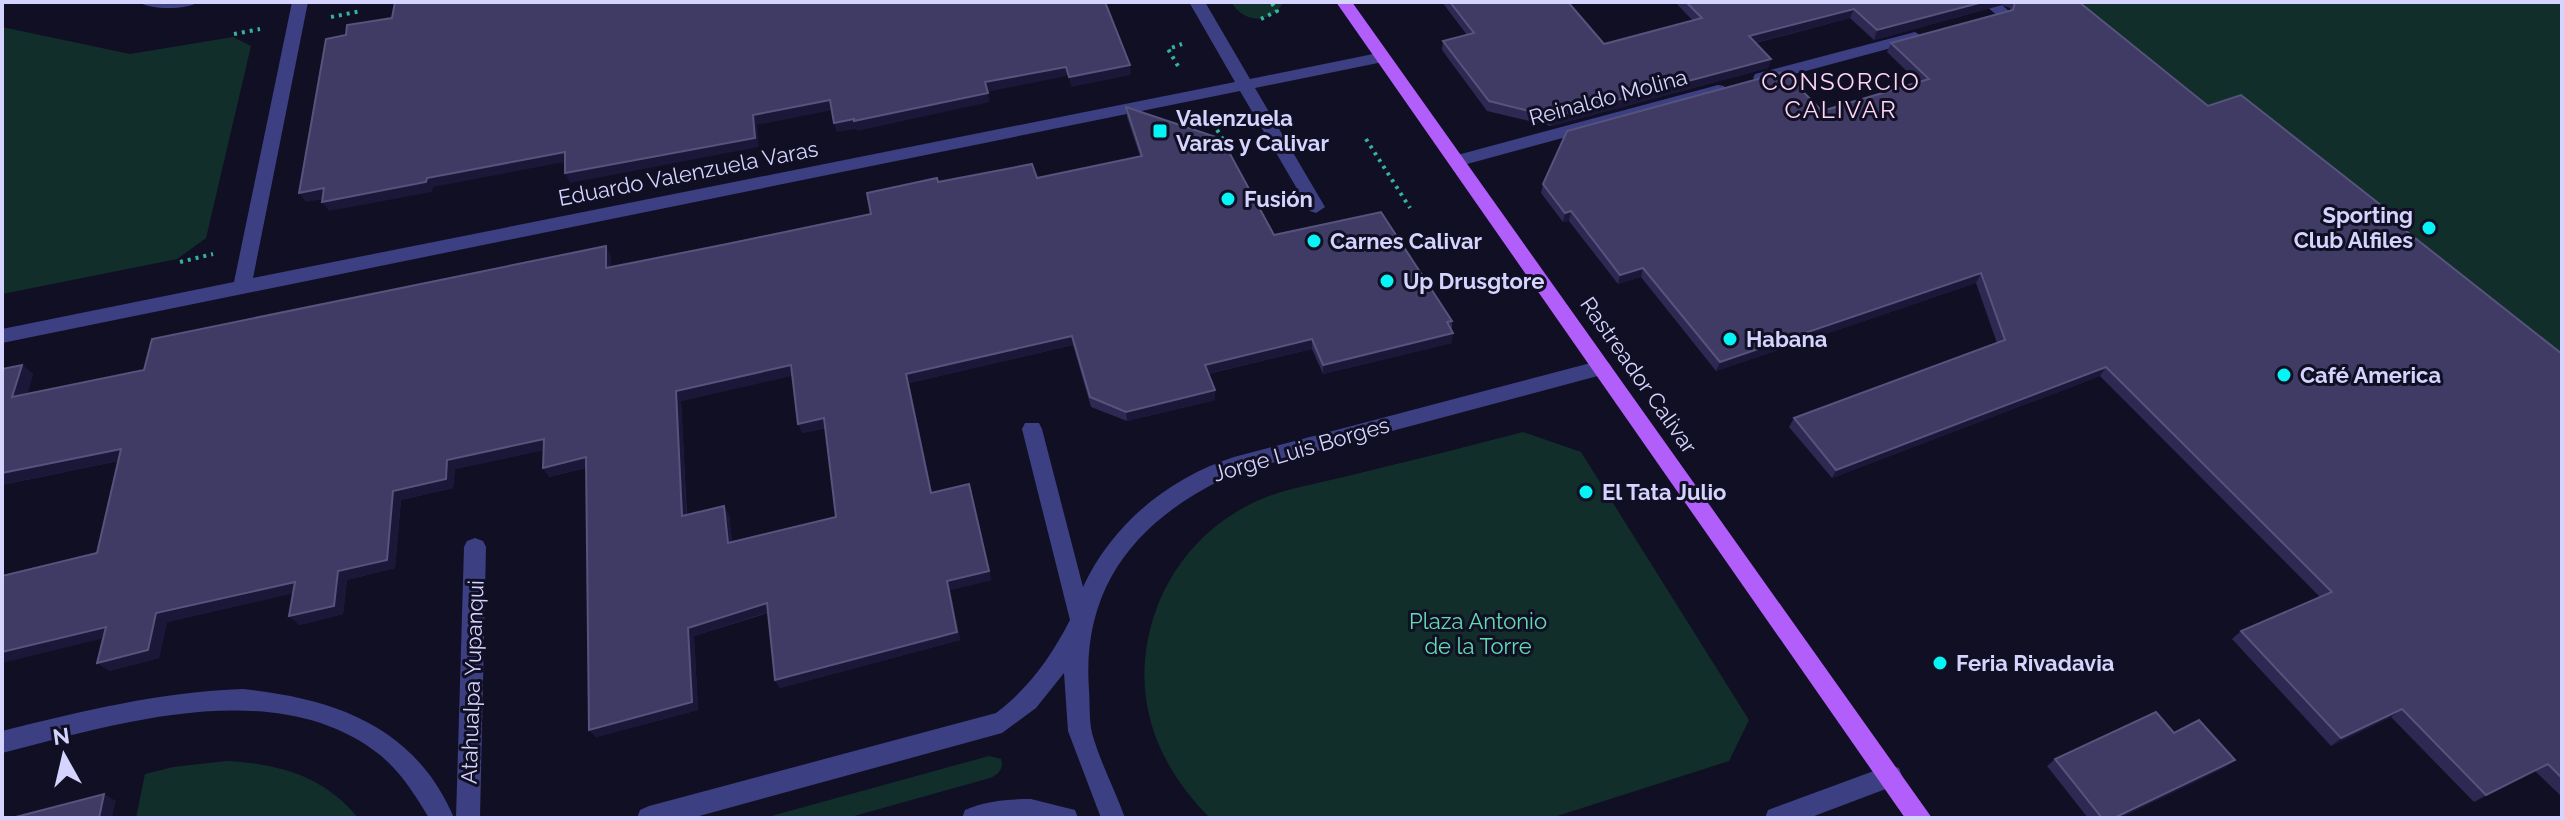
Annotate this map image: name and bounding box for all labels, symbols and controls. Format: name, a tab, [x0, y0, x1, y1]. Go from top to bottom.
street label: Reinaldo Molina	[1526, 63, 1690, 131]
district label: CONSORCIO CALIVAR	[1761, 67, 1921, 124]
place label: Valenzuela Varas y Calivar	[1176, 105, 1329, 156]
marker: Valenzuela Varas y Calivar	[1151, 122, 1169, 140]
street label: Eduardo Valenzuela Varas	[556, 135, 820, 211]
place label: Fusión	[1244, 186, 1313, 212]
marker: Fusión	[1219, 190, 1237, 208]
place label: Sporting Club Alfiles	[2294, 202, 2413, 253]
marker: Sporting Club Alfiles	[2420, 219, 2438, 237]
place label: Carnes Calivar	[1330, 228, 1483, 254]
marker: Carnes Calivar	[1305, 232, 1323, 250]
place label: Up Drusgtore	[1403, 268, 1544, 294]
marker: Up Drusgtore	[1378, 272, 1396, 290]
street label: Rastreador Calivar	[1575, 292, 1703, 458]
place label: Habana	[1746, 326, 1827, 352]
marker: Habana	[1721, 330, 1739, 348]
place label: Café America	[2300, 362, 2441, 388]
marker: Café America	[2275, 366, 2293, 384]
street label: Jorge Luis Borges	[1210, 411, 1392, 487]
place label: El Tata Julio	[1602, 479, 1726, 505]
marker: El Tata Julio	[1577, 483, 1595, 501]
street label: Atahualpa Yupanqui	[455, 580, 489, 784]
park label: Plaza Antonio de la Torre	[1409, 608, 1547, 659]
place label: Feria Rivadavia	[1956, 650, 2114, 676]
marker: Feria Rivadavia	[1931, 654, 1949, 672]
north arrow	[24, 716, 104, 796]
text: N	[51, 722, 71, 750]

